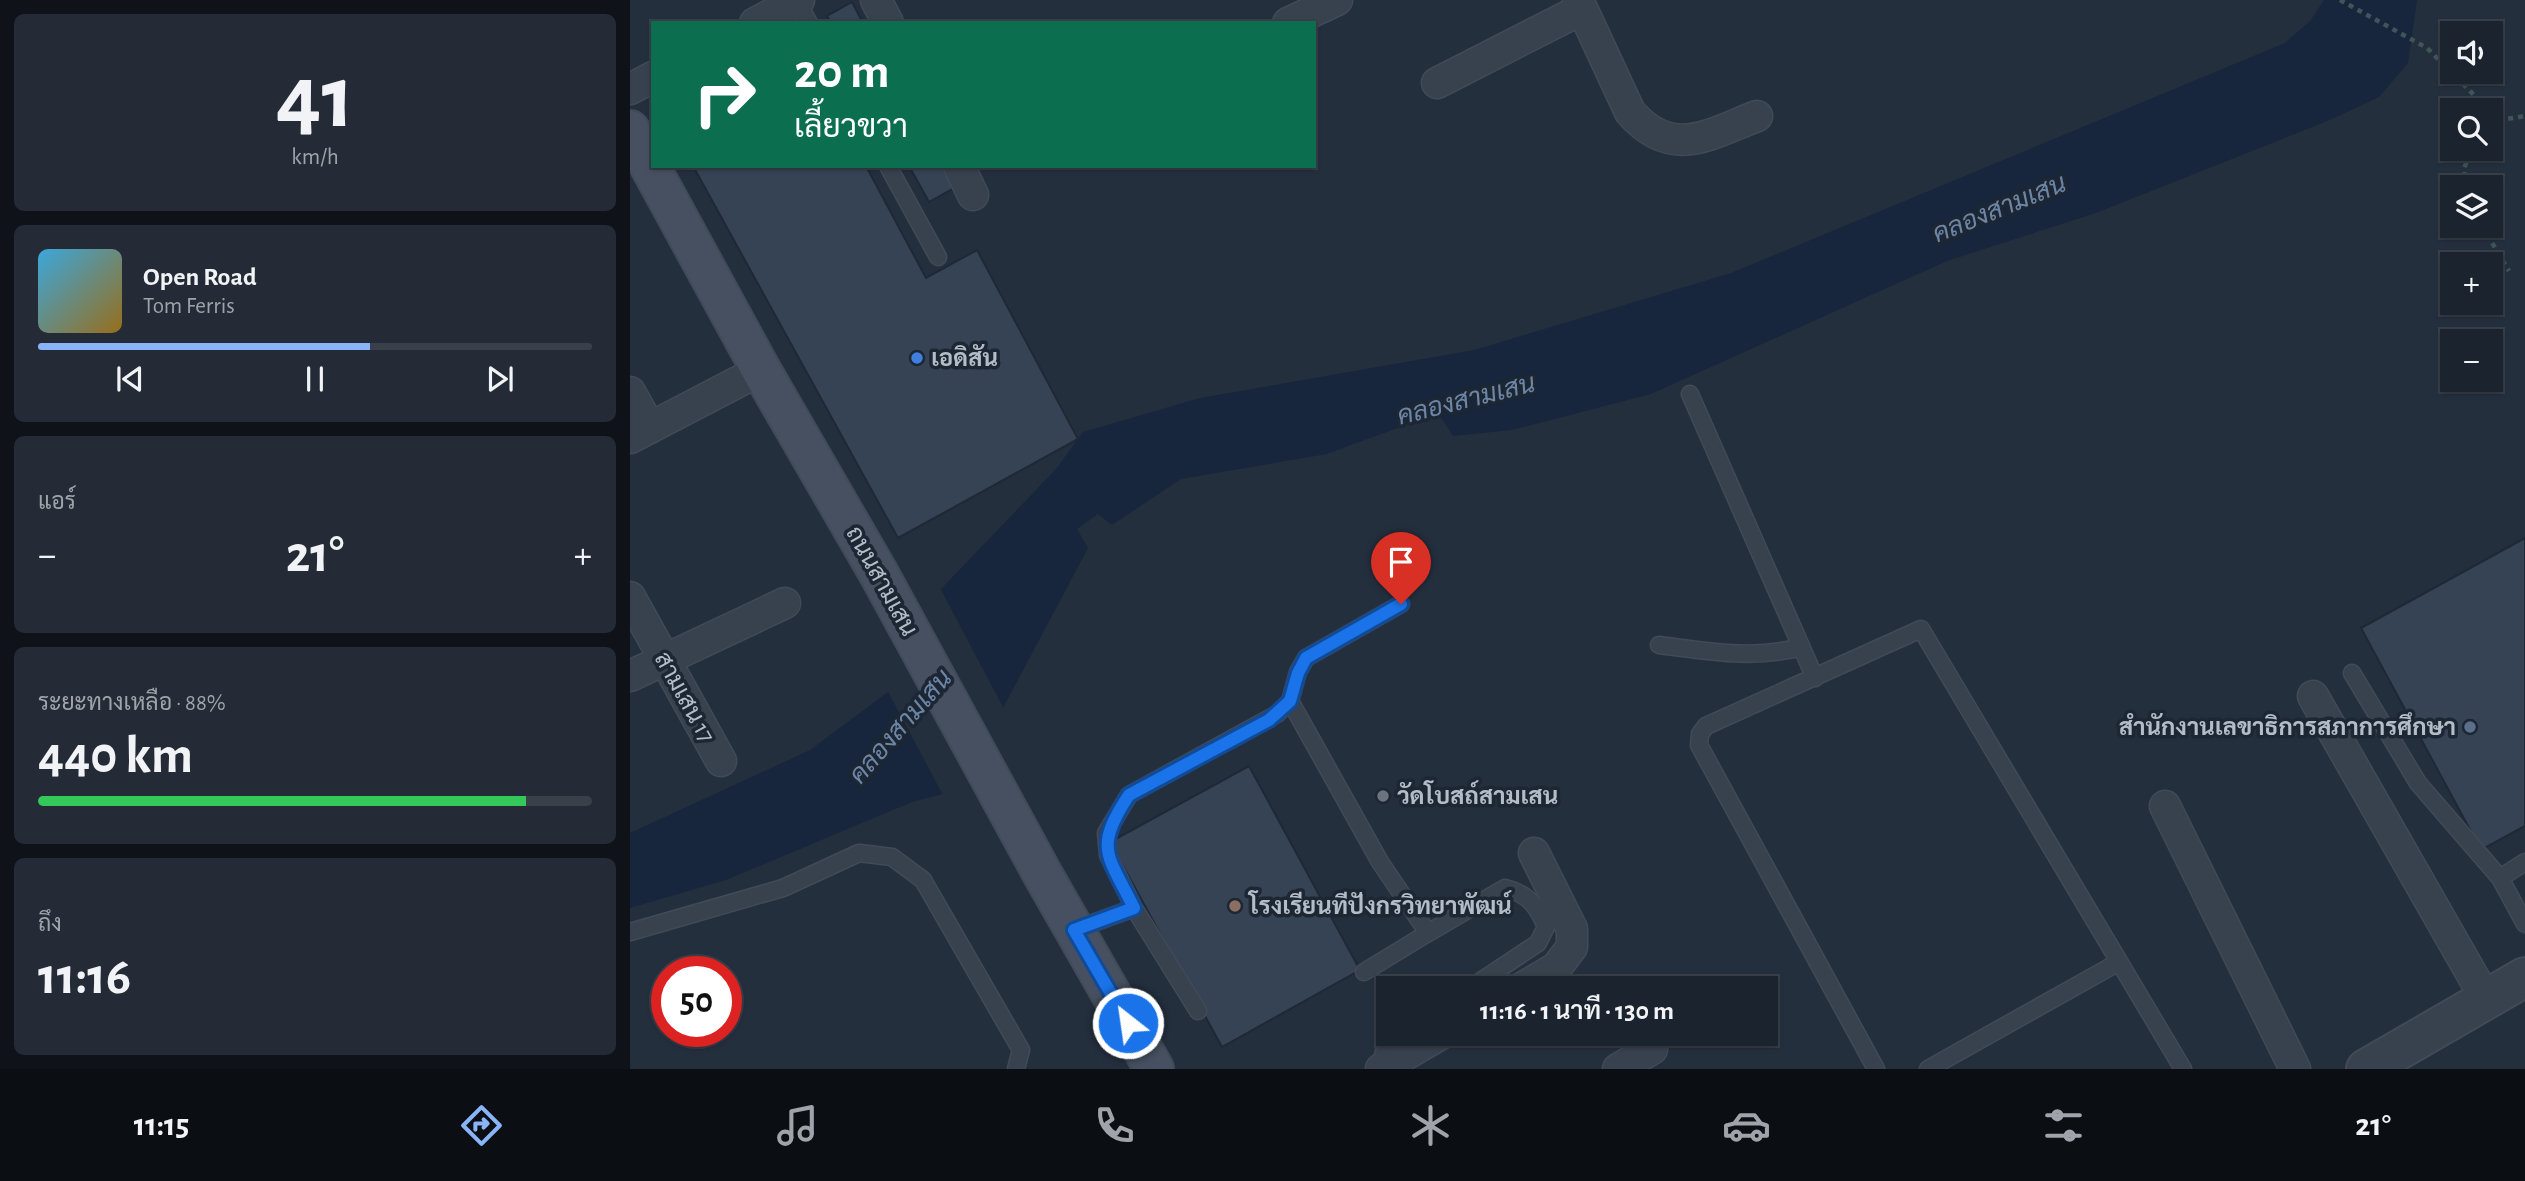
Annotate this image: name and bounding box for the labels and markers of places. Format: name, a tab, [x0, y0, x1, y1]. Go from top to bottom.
place label: เอดิสัน	[931, 343, 998, 371]
marker: เอดิสัน	[909, 350, 925, 366]
pin	[1371, 532, 1431, 604]
place label: สำนักงานเลขาธิการสภาการศึกษา	[2119, 711, 2456, 740]
marker: สำนักงานเลขาธิการสภาการศึกษา	[2462, 719, 2478, 735]
place label: วัดโบสถ์สามเสน	[1397, 780, 1558, 809]
marker: วัดโบสถ์สามเสน	[1375, 788, 1391, 804]
place label: โรงเรียนทีปังกรวิทยาพัฒน์	[1247, 890, 1513, 919]
marker: โรงเรียนทีปังกรวิทยาพัฒน์	[1227, 898, 1243, 914]

